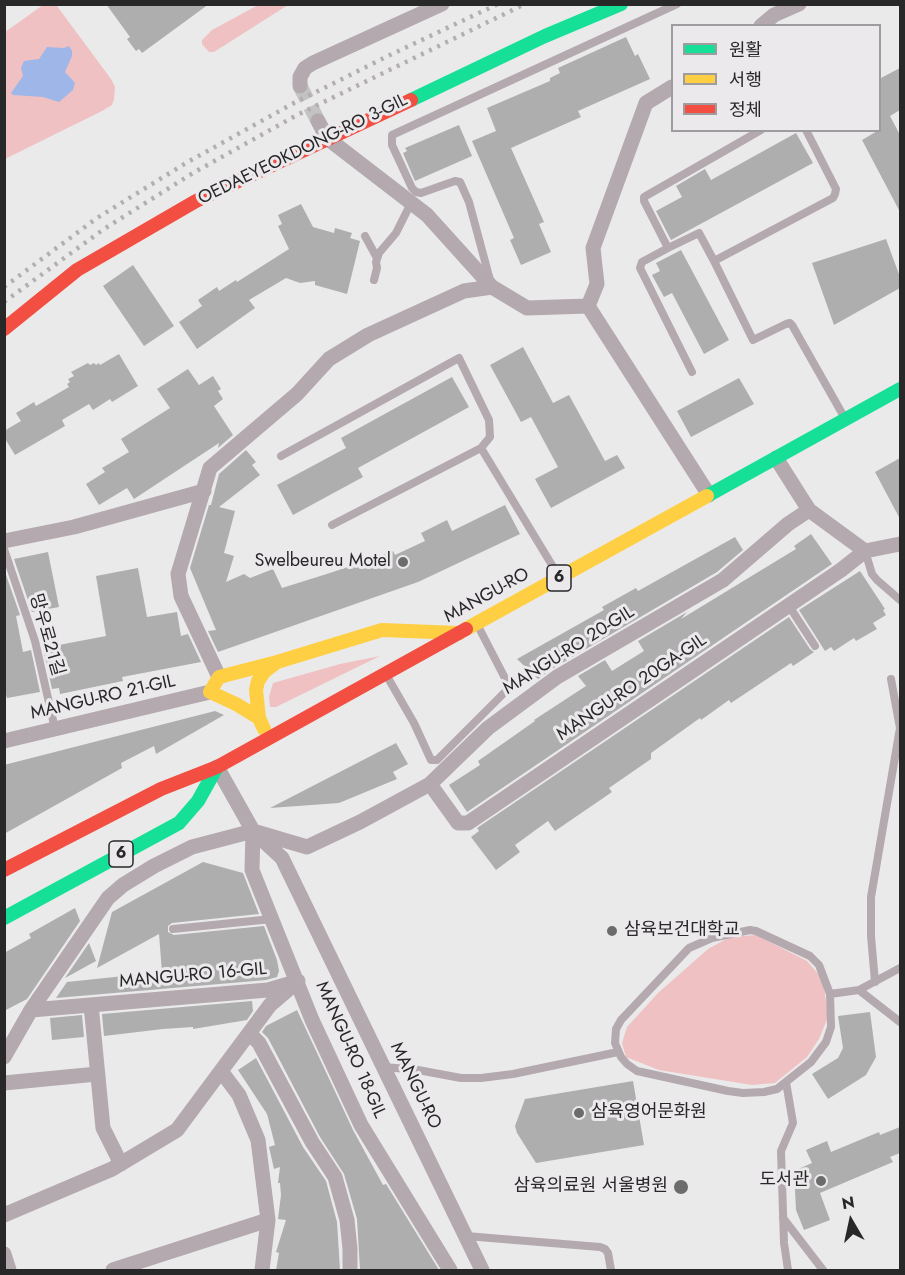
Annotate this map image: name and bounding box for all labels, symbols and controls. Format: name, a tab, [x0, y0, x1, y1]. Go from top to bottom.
legend	[671, 24, 881, 132]
text: 원활	[729, 37, 762, 63]
text: 서행	[729, 67, 762, 93]
street label: OEDAEYEOKDONG-RO 3-GIL	[195, 90, 411, 210]
text: 정체	[729, 97, 762, 123]
place label: Swelbeureu Motel	[255, 551, 391, 573]
marker: Swelbeureu Motel	[396, 555, 410, 569]
street label: MANGU-RO	[441, 564, 533, 628]
road number: 6	[547, 565, 571, 591]
street label: 망우로21길	[24, 591, 68, 679]
street label: MANGU-RO 20-GIL	[500, 602, 638, 700]
street label: MANGU-RO 20GA-GIL	[553, 630, 711, 746]
street label: MANGU-RO 21-GIL	[29, 671, 177, 725]
road number: 6	[109, 841, 133, 867]
place label: 삼육보건대학교	[624, 920, 740, 942]
marker: 삼육보건대학교	[605, 924, 619, 938]
street label: MANGU-RO 16-GIL	[118, 959, 268, 993]
street label: MANGU-RO 18-GIL	[310, 978, 390, 1122]
street label: MANGU-RO	[385, 1039, 445, 1133]
place label: 삼육영어문화원	[591, 1102, 707, 1124]
marker: 삼육영어문화원	[572, 1106, 586, 1120]
place label: 도서관	[759, 1170, 809, 1192]
marker: 도서관	[814, 1174, 828, 1188]
place label: 삼육의료원 서울병원	[514, 1176, 668, 1198]
marker: 삼육의료원 서울병원	[672, 1178, 690, 1196]
text: N	[840, 1190, 856, 1215]
north arrow	[821, 1191, 881, 1251]

